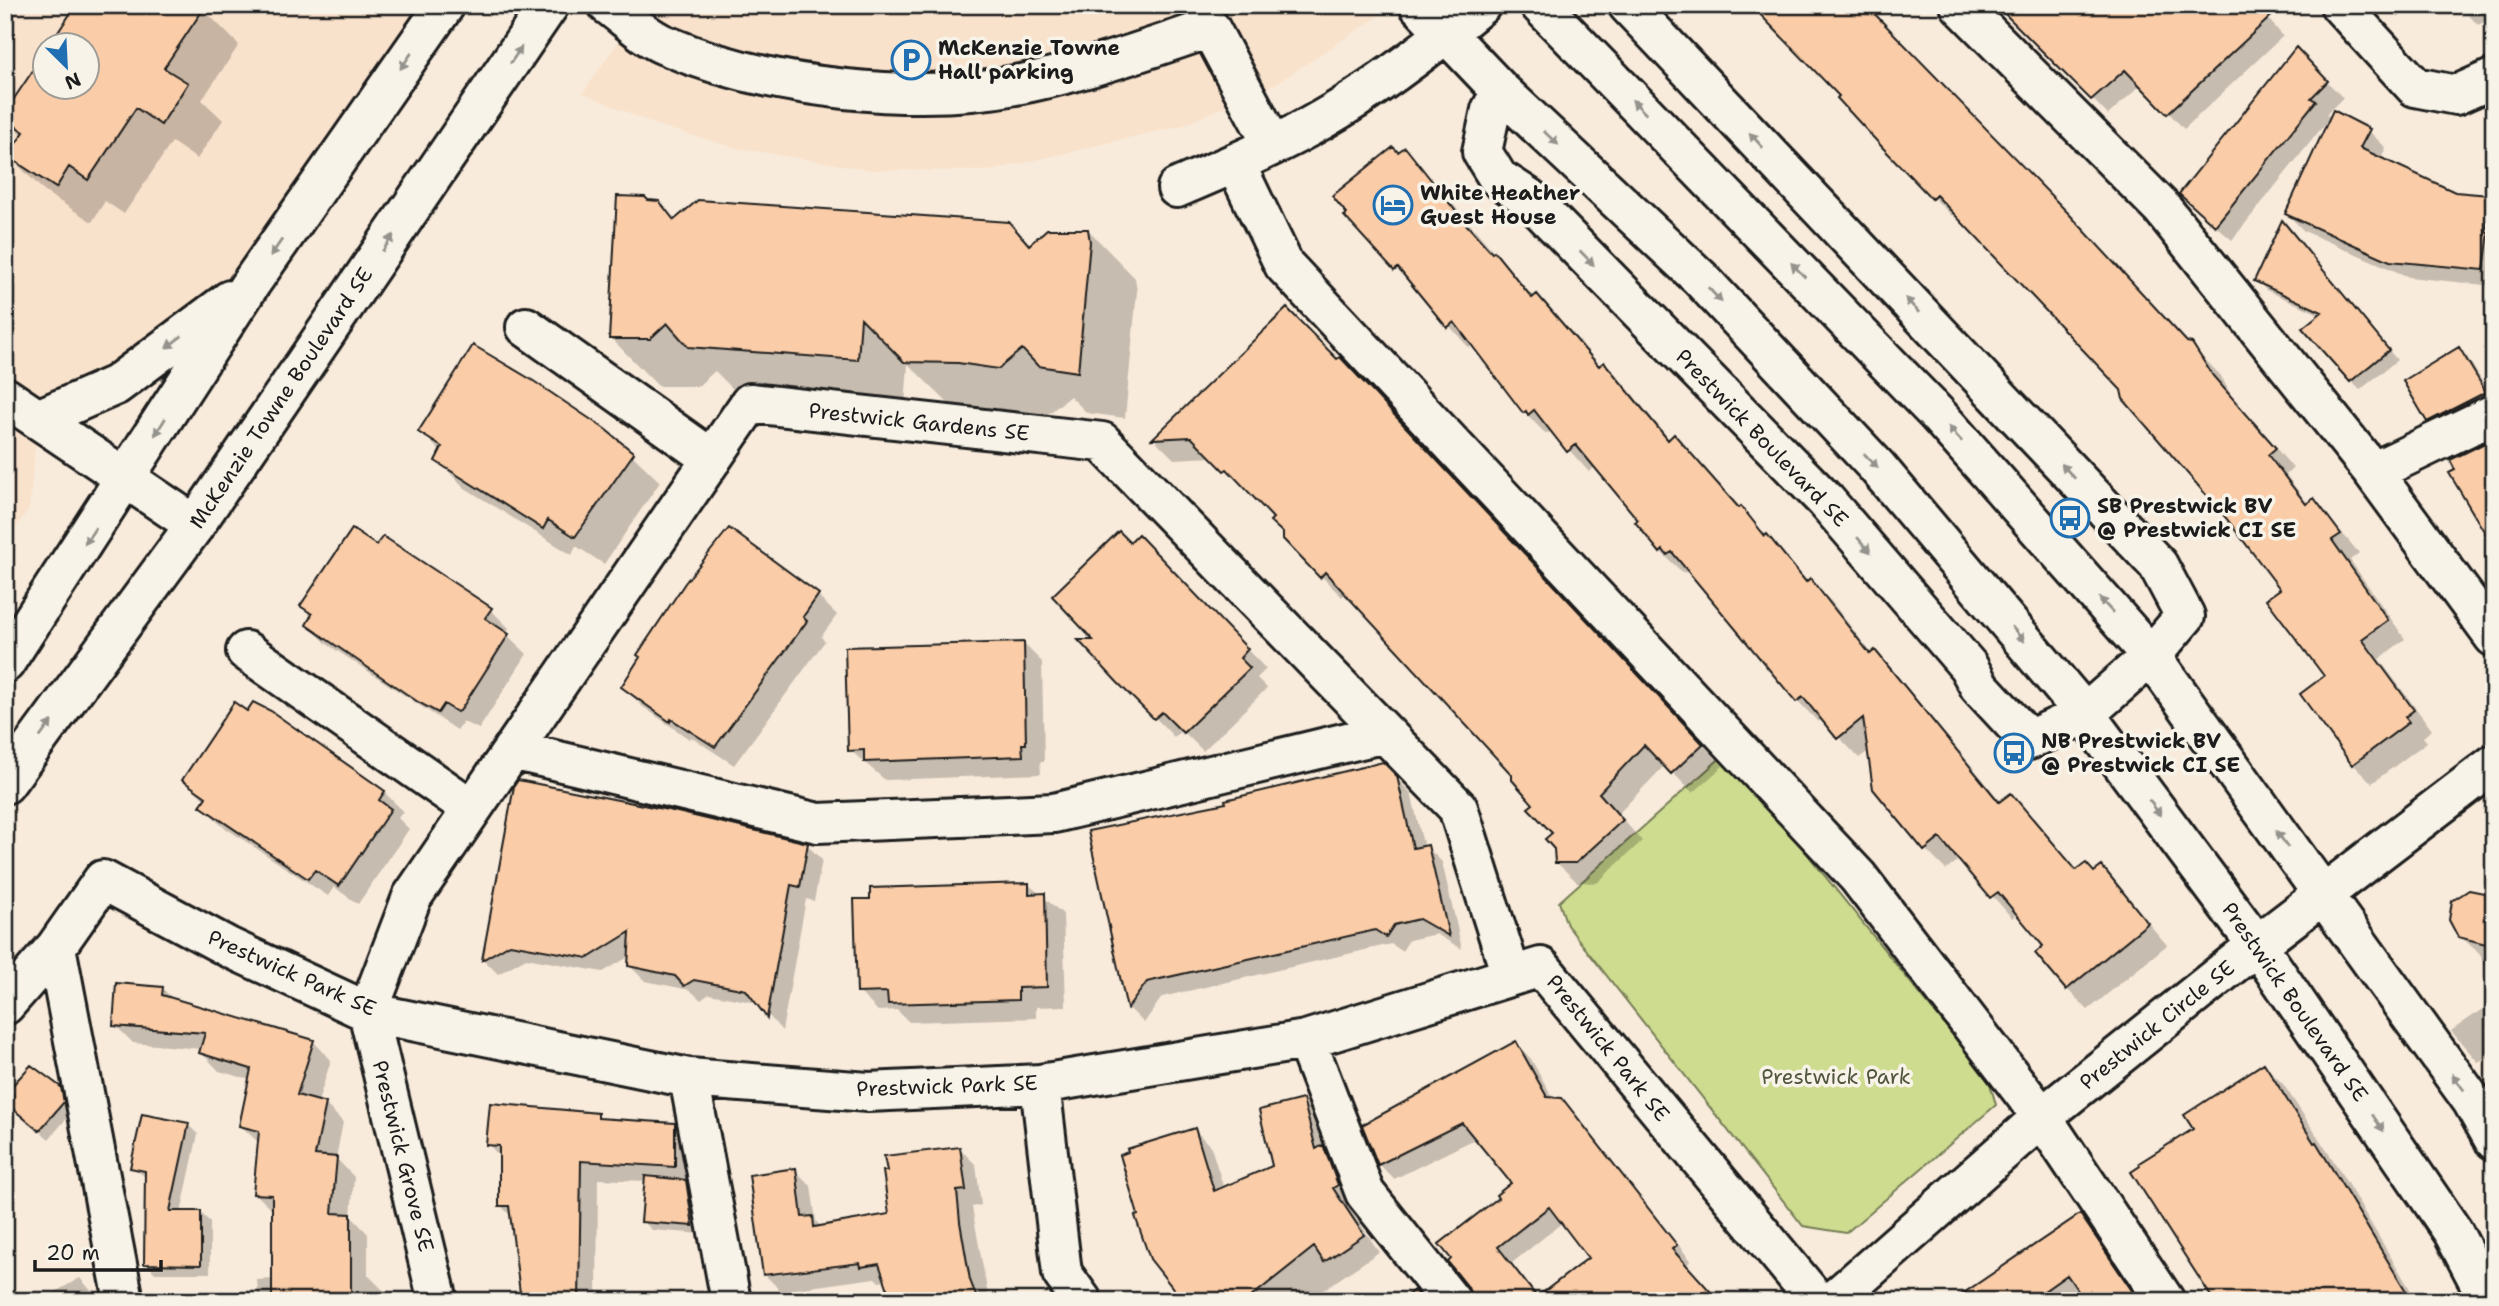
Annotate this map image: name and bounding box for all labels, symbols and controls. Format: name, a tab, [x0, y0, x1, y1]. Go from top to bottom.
north arrow	[32, 32, 102, 102]
place label: McKenzie Towne Hall parking	[938, 34, 1120, 86]
parking icon: McKenzie Towne Hall parking	[890, 39, 932, 81]
one-way arrow	[509, 46, 523, 64]
one-way arrow	[399, 52, 413, 70]
text: N	[61, 67, 85, 96]
one-way arrow	[1632, 99, 1648, 116]
one-way arrow	[1542, 129, 1559, 145]
one-way arrow	[1748, 132, 1764, 149]
place label: White Heather Guest House	[1420, 179, 1580, 231]
hotel icon: White Heather Guest House	[1372, 184, 1414, 226]
one-way arrow	[381, 234, 395, 252]
one-way arrow	[269, 239, 283, 257]
one-way arrow	[1578, 249, 1594, 266]
street label: McKenzie Towne Boulevard SE	[183, 262, 379, 534]
one-way arrow	[1790, 262, 1806, 279]
one-way arrow	[1707, 286, 1723, 303]
one-way arrow	[1904, 296, 1920, 314]
one-way arrow	[166, 334, 184, 349]
street label: Prestwick Boulevard SE	[1670, 343, 1854, 533]
street label: Prestwick Gardens SE	[807, 396, 1031, 448]
one-way arrow	[154, 417, 167, 437]
one-way arrow	[1948, 426, 1964, 443]
one-way arrow	[1863, 452, 1879, 470]
one-way arrow	[2060, 462, 2077, 479]
place label: SB Prestwick BV @ Prestwick CI SE	[2097, 492, 2296, 544]
bus stop icon: SB Prestwick BV @ Prestwick CI SE	[2049, 497, 2091, 539]
one-way arrow	[83, 526, 96, 546]
one-way arrow	[1856, 536, 1871, 553]
one-way arrow	[2099, 596, 2114, 613]
one-way arrow	[2010, 626, 2025, 643]
one-way arrow	[38, 720, 52, 738]
place label: NB Prestwick BV @ Prestwick CI SE	[2041, 727, 2240, 779]
bus stop icon: NB Prestwick BV @ Prestwick CI SE	[1993, 732, 2035, 774]
one-way arrow	[2148, 799, 2163, 817]
one-way arrow	[2275, 830, 2289, 848]
street label: Prestwick Boulevard SE	[2215, 897, 2375, 1107]
street label: Prestwick Park SE	[203, 923, 381, 1023]
street label: Prestwick Circle SE	[2074, 954, 2240, 1096]
street label: Prestwick Park SE	[1540, 969, 1676, 1127]
street label: Prestwick Grove SE	[366, 1057, 440, 1255]
park label: Prestwick Park	[1761, 1063, 1911, 1091]
street label: Prestwick Park SE	[856, 1069, 1038, 1103]
one-way arrow	[2451, 1073, 2465, 1091]
one-way arrow	[2371, 1114, 2385, 1132]
scale bar	[35, 1229, 161, 1273]
text: 20 m	[46, 1239, 100, 1267]

